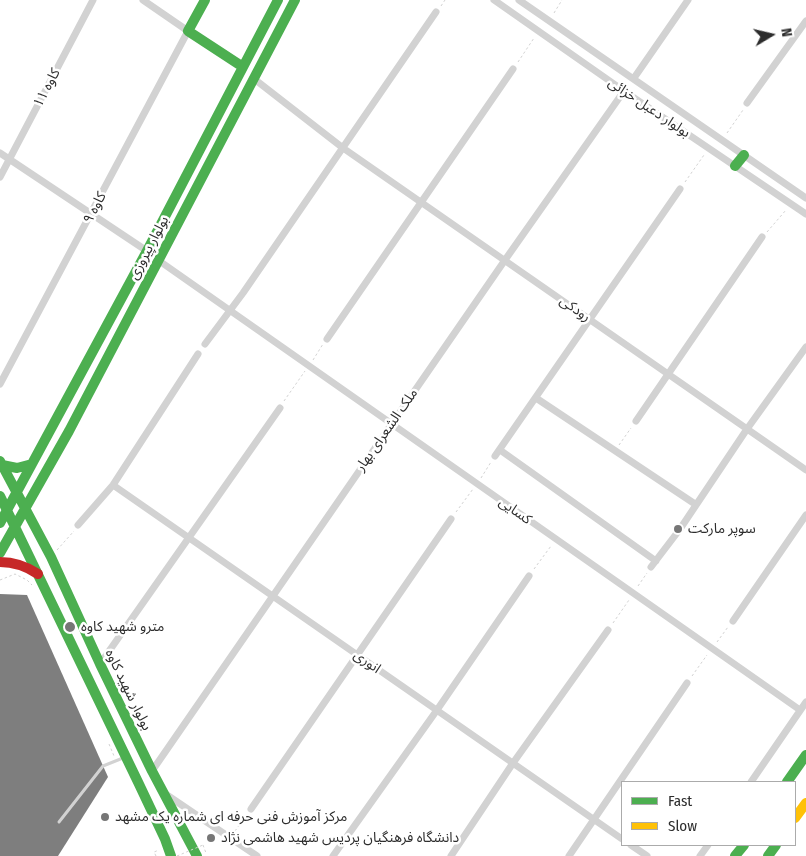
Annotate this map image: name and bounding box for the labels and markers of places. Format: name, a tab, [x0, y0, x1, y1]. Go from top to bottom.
place label: سوپر مارکت	[688, 521, 756, 537]
marker: سوپر مارکت	[672, 523, 684, 535]
place label: مترو شهید کاوه	[81, 619, 164, 635]
marker: مترو شهید کاوه	[63, 620, 77, 634]
place label: مرکز آموزش فنی حرفه ای شماره یک مشهد	[115, 809, 347, 825]
marker: مرکز آموزش فنی حرفه ای شماره یک مشهد	[99, 811, 111, 823]
place label: دانشگاه فرهنگیان پردیس شهید هاشمی نژاد	[221, 830, 459, 846]
marker: دانشگاه فرهنگیان پردیس شهید هاشمی نژاد	[205, 832, 217, 844]

